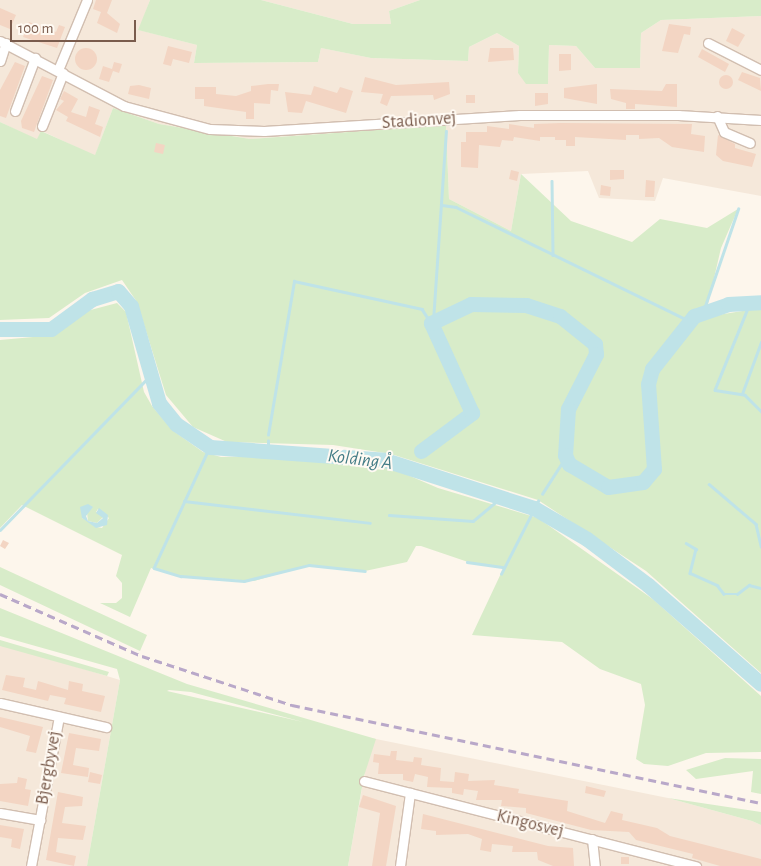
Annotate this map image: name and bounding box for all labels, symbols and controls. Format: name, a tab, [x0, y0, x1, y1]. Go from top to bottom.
scale bar	[12, 10, 139, 42]
text: 100 m	[18, 21, 53, 36]
street label: Stadionvej	[381, 108, 457, 134]
water label: Kolding Å	[326, 445, 394, 475]
street label: Bjergbyvej	[32, 729, 66, 807]
street label: Kingosvej	[494, 805, 566, 843]

